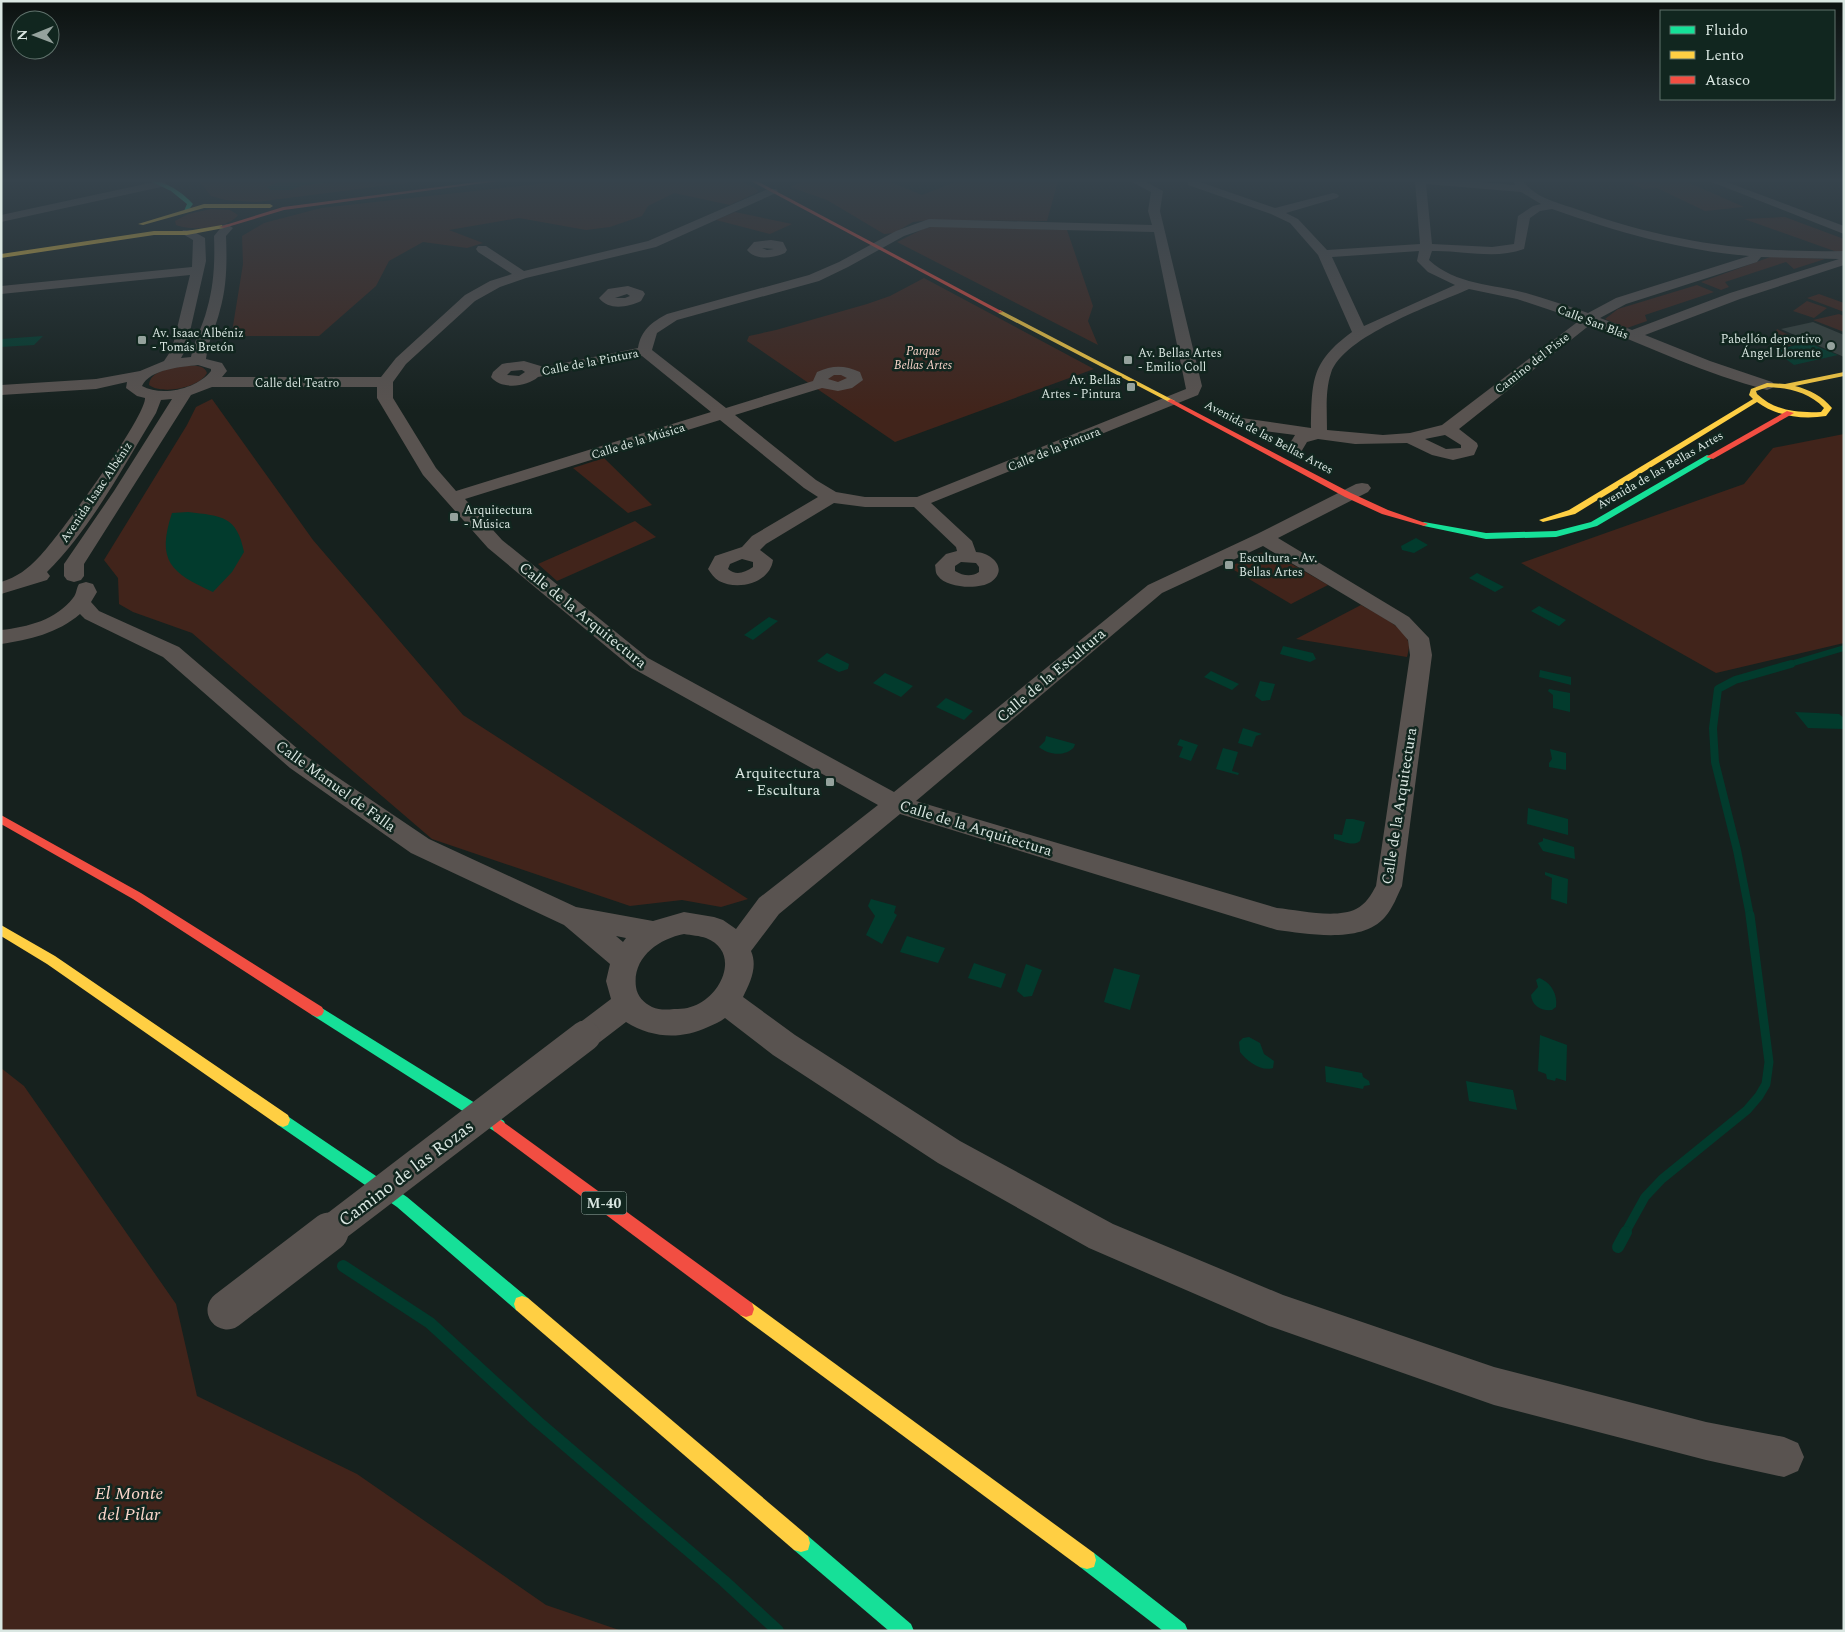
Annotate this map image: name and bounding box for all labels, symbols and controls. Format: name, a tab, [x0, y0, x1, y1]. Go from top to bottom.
north arrow	[10, 10, 60, 60]
legend	[1660, 10, 1835, 100]
text: Fluido	[1705, 19, 1748, 42]
text: N	[12, 29, 33, 41]
text: Lento	[1705, 44, 1744, 67]
text: Atasco	[1705, 69, 1750, 92]
street label: Calle San Blás	[1554, 300, 1631, 345]
place label: Av. Isaac Albéniz - Tomás Bretón	[152, 324, 244, 357]
street label: Camino del Piste	[1491, 328, 1574, 399]
place label: Pabellón deportivo Ángel Llorente	[1721, 330, 1821, 363]
marker: Av. Isaac Albéniz - Tomás Bretón	[136, 334, 148, 346]
marker: Pabellón deportivo Ángel Llorente	[1825, 340, 1837, 352]
park label: Parque Bellas Artes	[894, 342, 953, 375]
street label: Calle de la Pintura	[540, 344, 640, 381]
place label: Av. Bellas Artes - Emilio Coll	[1138, 344, 1222, 377]
marker: Av. Bellas Artes - Emilio Coll	[1122, 354, 1134, 366]
place label: Av. Bellas Artes - Pintura	[1041, 371, 1121, 404]
street label: Calle del Teatro	[255, 374, 339, 393]
marker: Av. Bellas Artes - Pintura	[1125, 381, 1137, 393]
street label: Avenida de las Bellas Artes	[1201, 395, 1337, 479]
street label: Calle de la Música	[589, 418, 687, 465]
street label: Calle de la Pintura	[1005, 422, 1103, 477]
street label: Avenida de las Bellas Artes	[1593, 426, 1727, 515]
street label: Avenida Isaac Albéniz	[56, 438, 137, 547]
place label: Arquitectura - Música	[464, 501, 533, 534]
marker: Arquitectura - Música	[448, 511, 460, 523]
place label: Escultura - Av. Bellas Artes	[1239, 549, 1317, 582]
street label: Calle de la Arquitectura	[514, 557, 652, 675]
marker: Escultura - Av. Bellas Artes	[1223, 559, 1235, 571]
street label: Calle de la Escultura	[992, 622, 1111, 728]
street label: Calle de la Arquitectura	[1376, 725, 1423, 886]
street label: Calle Manuel de Falla	[271, 735, 401, 838]
place label: Arquitectura - Escultura	[734, 762, 821, 802]
marker: Arquitectura - Escultura	[824, 776, 836, 788]
street label: Calle de la Arquitectura	[897, 794, 1056, 863]
street label: Camino de las Rozas	[333, 1113, 480, 1234]
road number: M-40	[582, 1192, 626, 1214]
park label: El Monte del Pilar	[95, 1480, 163, 1528]

